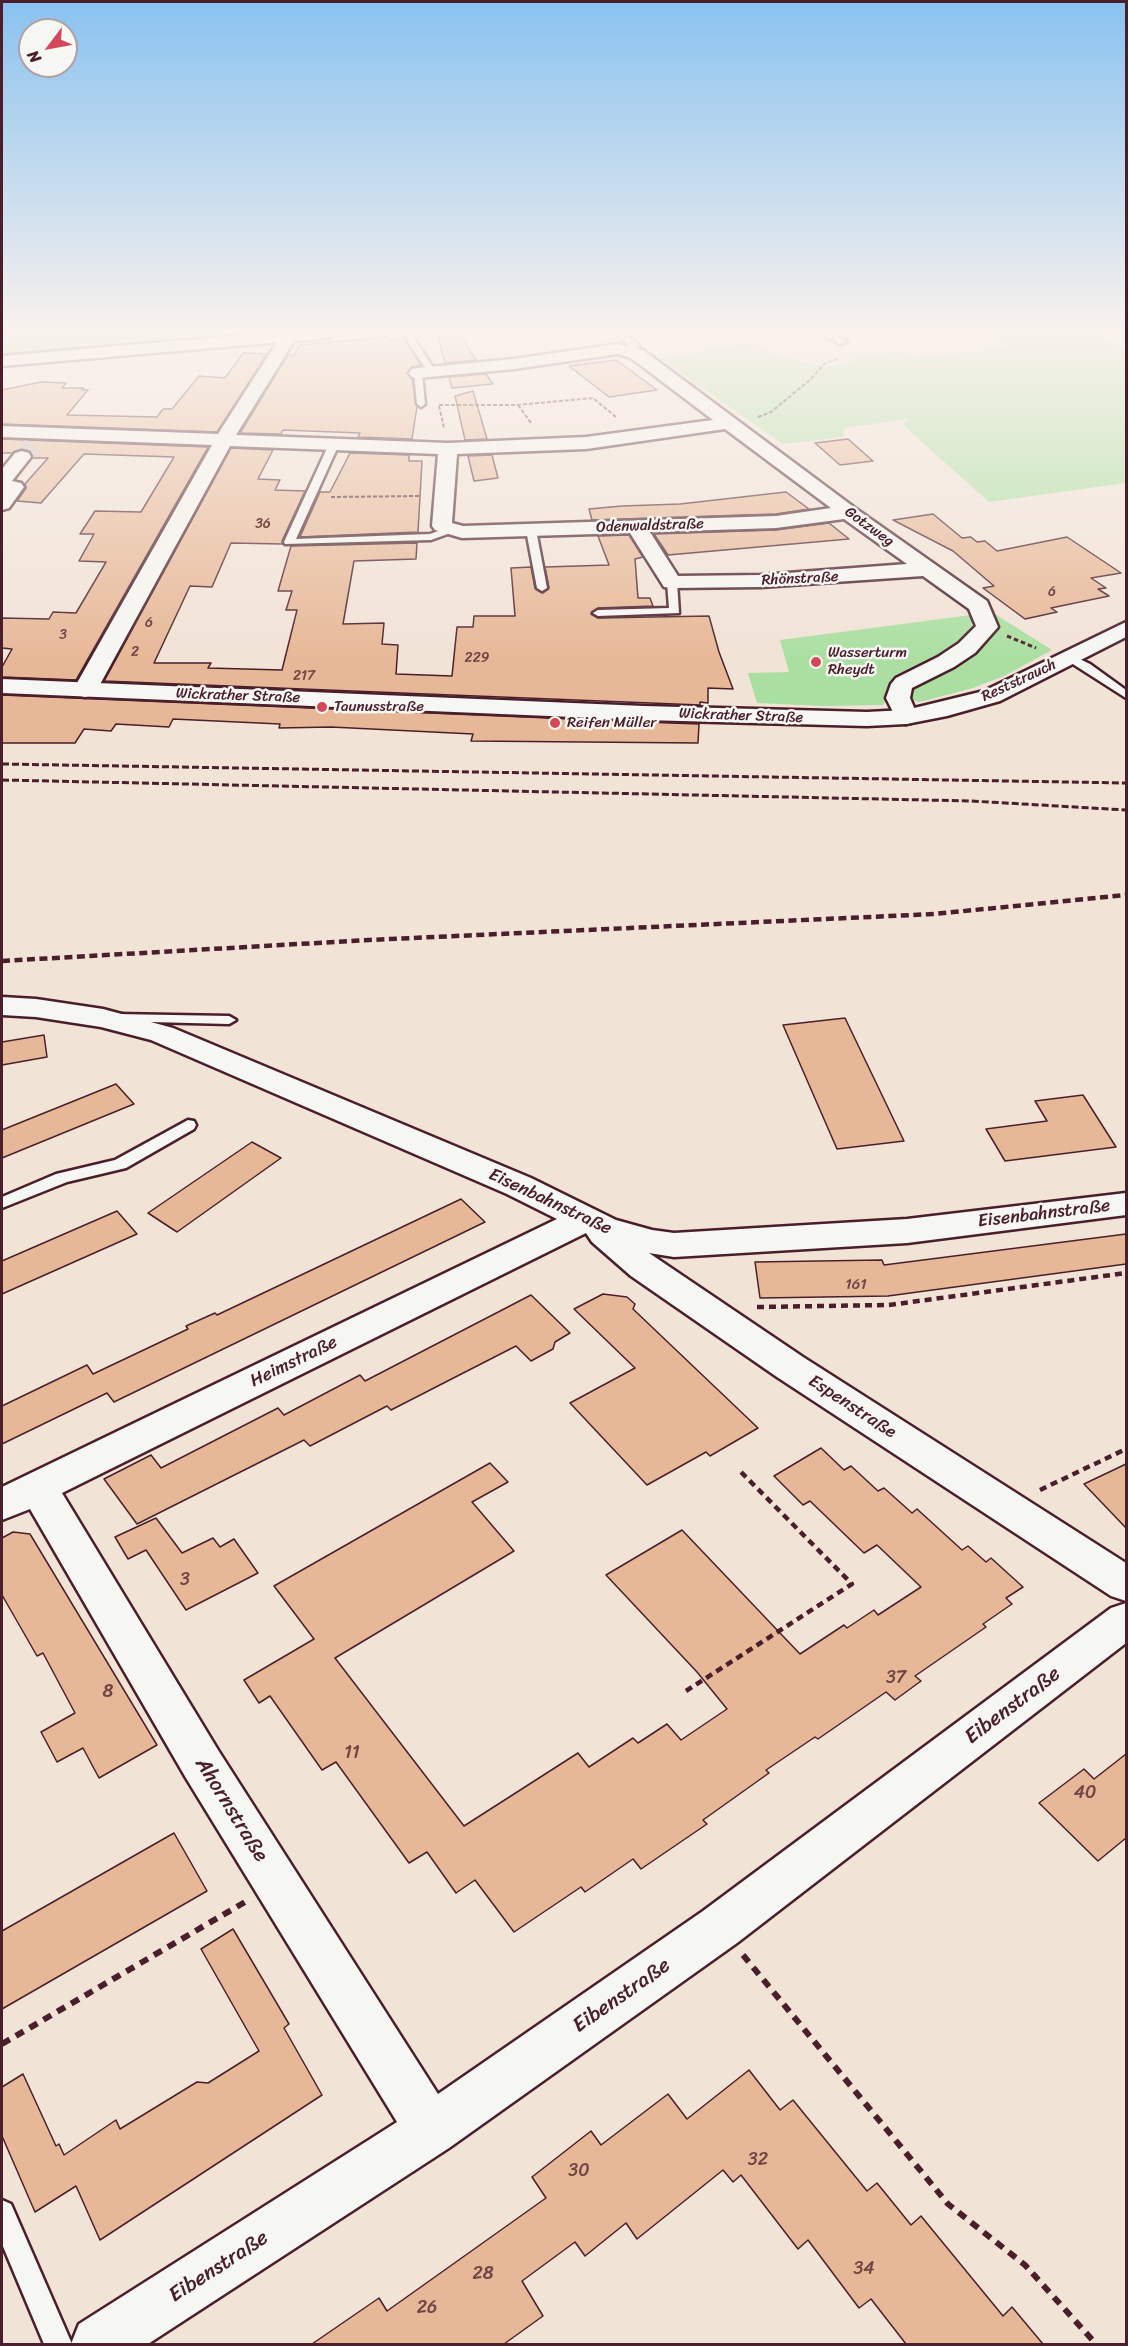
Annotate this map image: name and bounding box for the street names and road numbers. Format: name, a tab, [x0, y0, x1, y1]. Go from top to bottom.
street label: Gotzweg	[841, 503, 897, 551]
street label: Odenwaldstraße	[596, 515, 704, 537]
street label: Rhönstraße	[761, 568, 839, 590]
street label: Reststrauch	[979, 656, 1059, 706]
street label: Wickrather Straße	[176, 685, 300, 707]
street label: Wickrather Straße	[679, 705, 803, 727]
street label: Eisenbahnstraße	[485, 1164, 615, 1240]
street label: Eisenbahnstraße	[977, 1195, 1111, 1233]
street label: Heimstraße	[247, 1332, 341, 1392]
street label: Espenstraße	[804, 1371, 900, 1443]
street label: Eibenstraße	[960, 1662, 1066, 1750]
street label: Ahornstraße	[189, 1753, 273, 1867]
street label: Eibenstraße	[568, 1953, 676, 2039]
street label: Eibenstraße	[165, 2226, 273, 2308]

